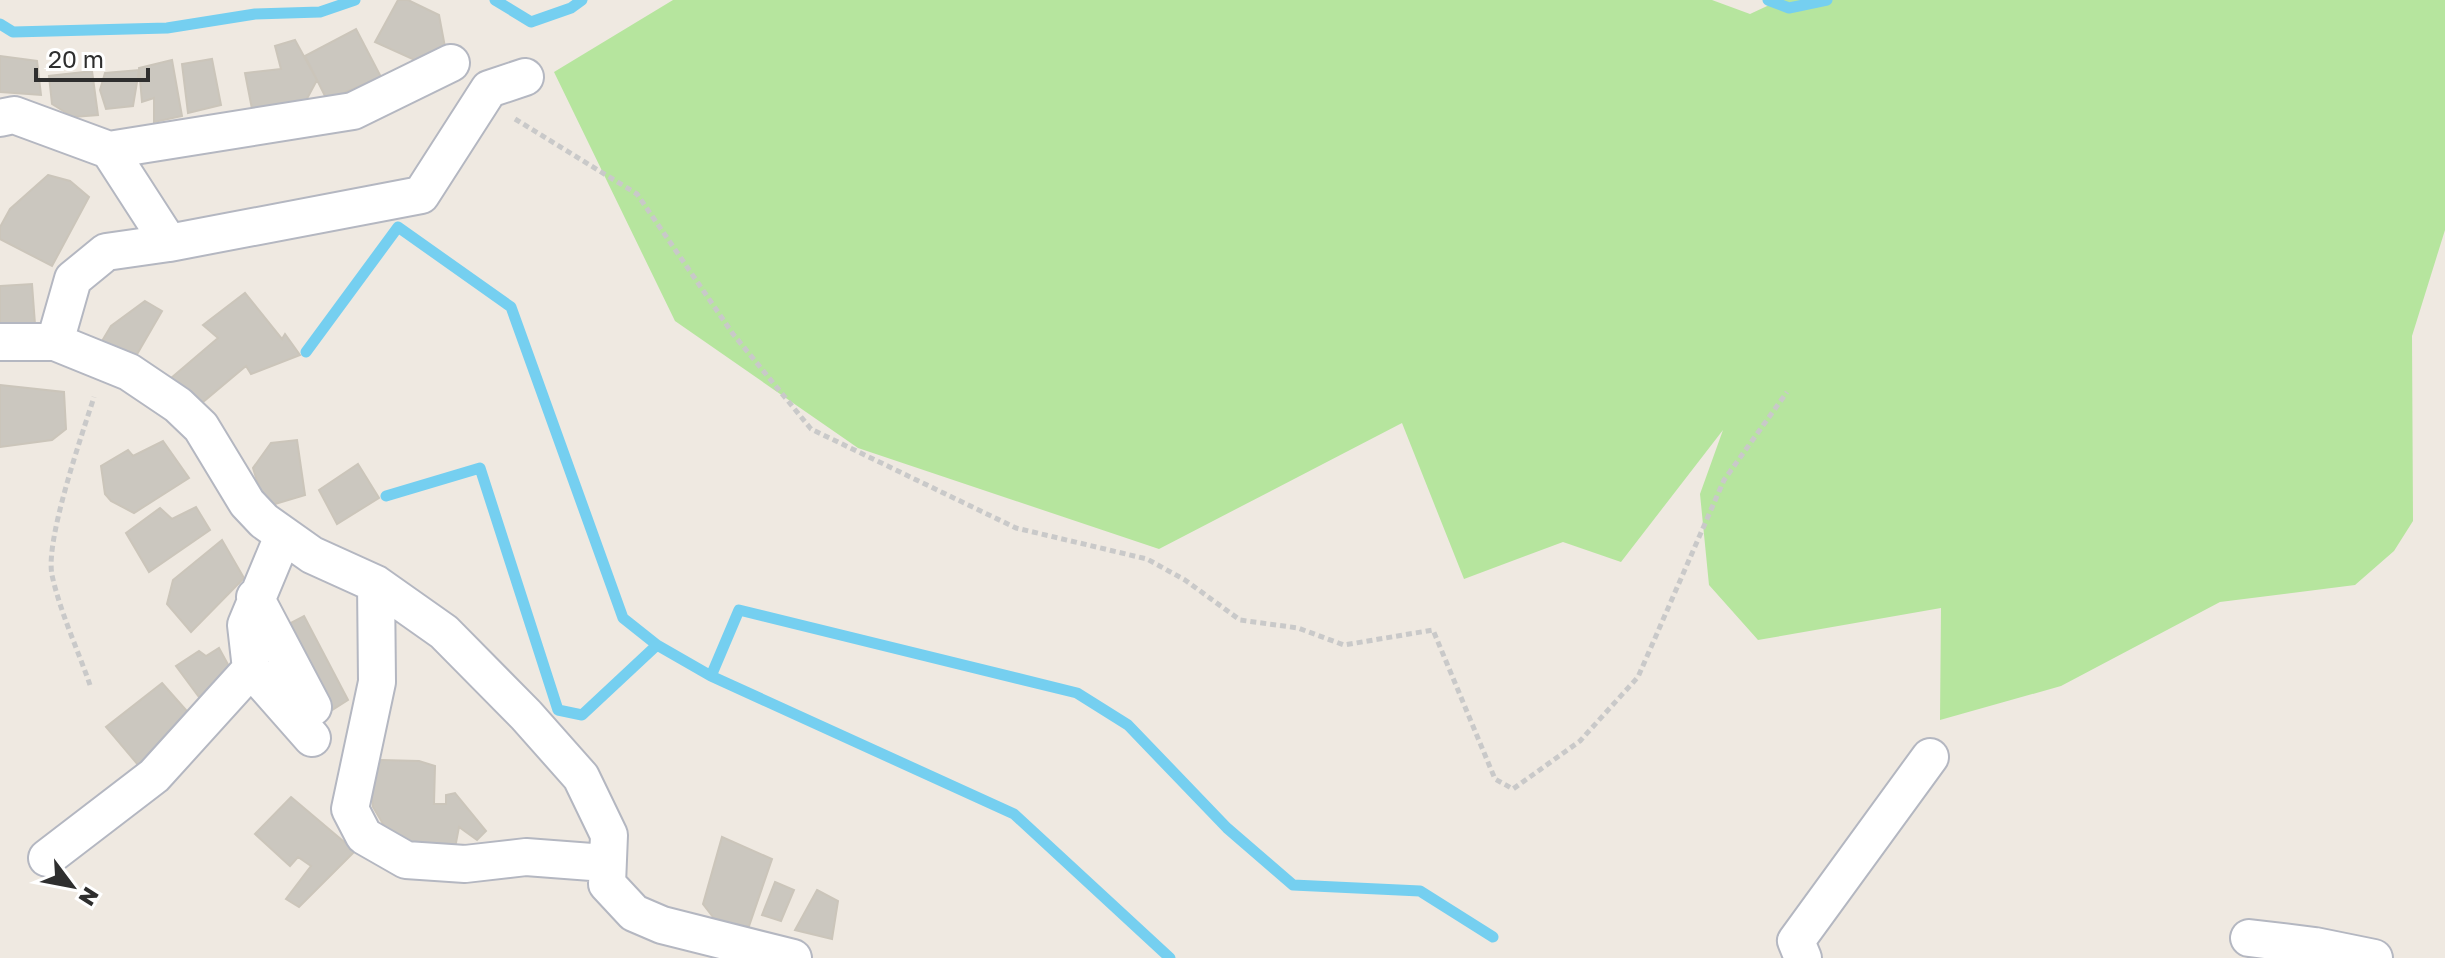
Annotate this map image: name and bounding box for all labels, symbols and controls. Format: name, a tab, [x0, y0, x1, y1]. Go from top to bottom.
scale bar	[36, 32, 148, 82]
text: 20 m	[48, 44, 104, 73]
north arrow	[32, 846, 112, 926]
text: N	[74, 883, 105, 911]

